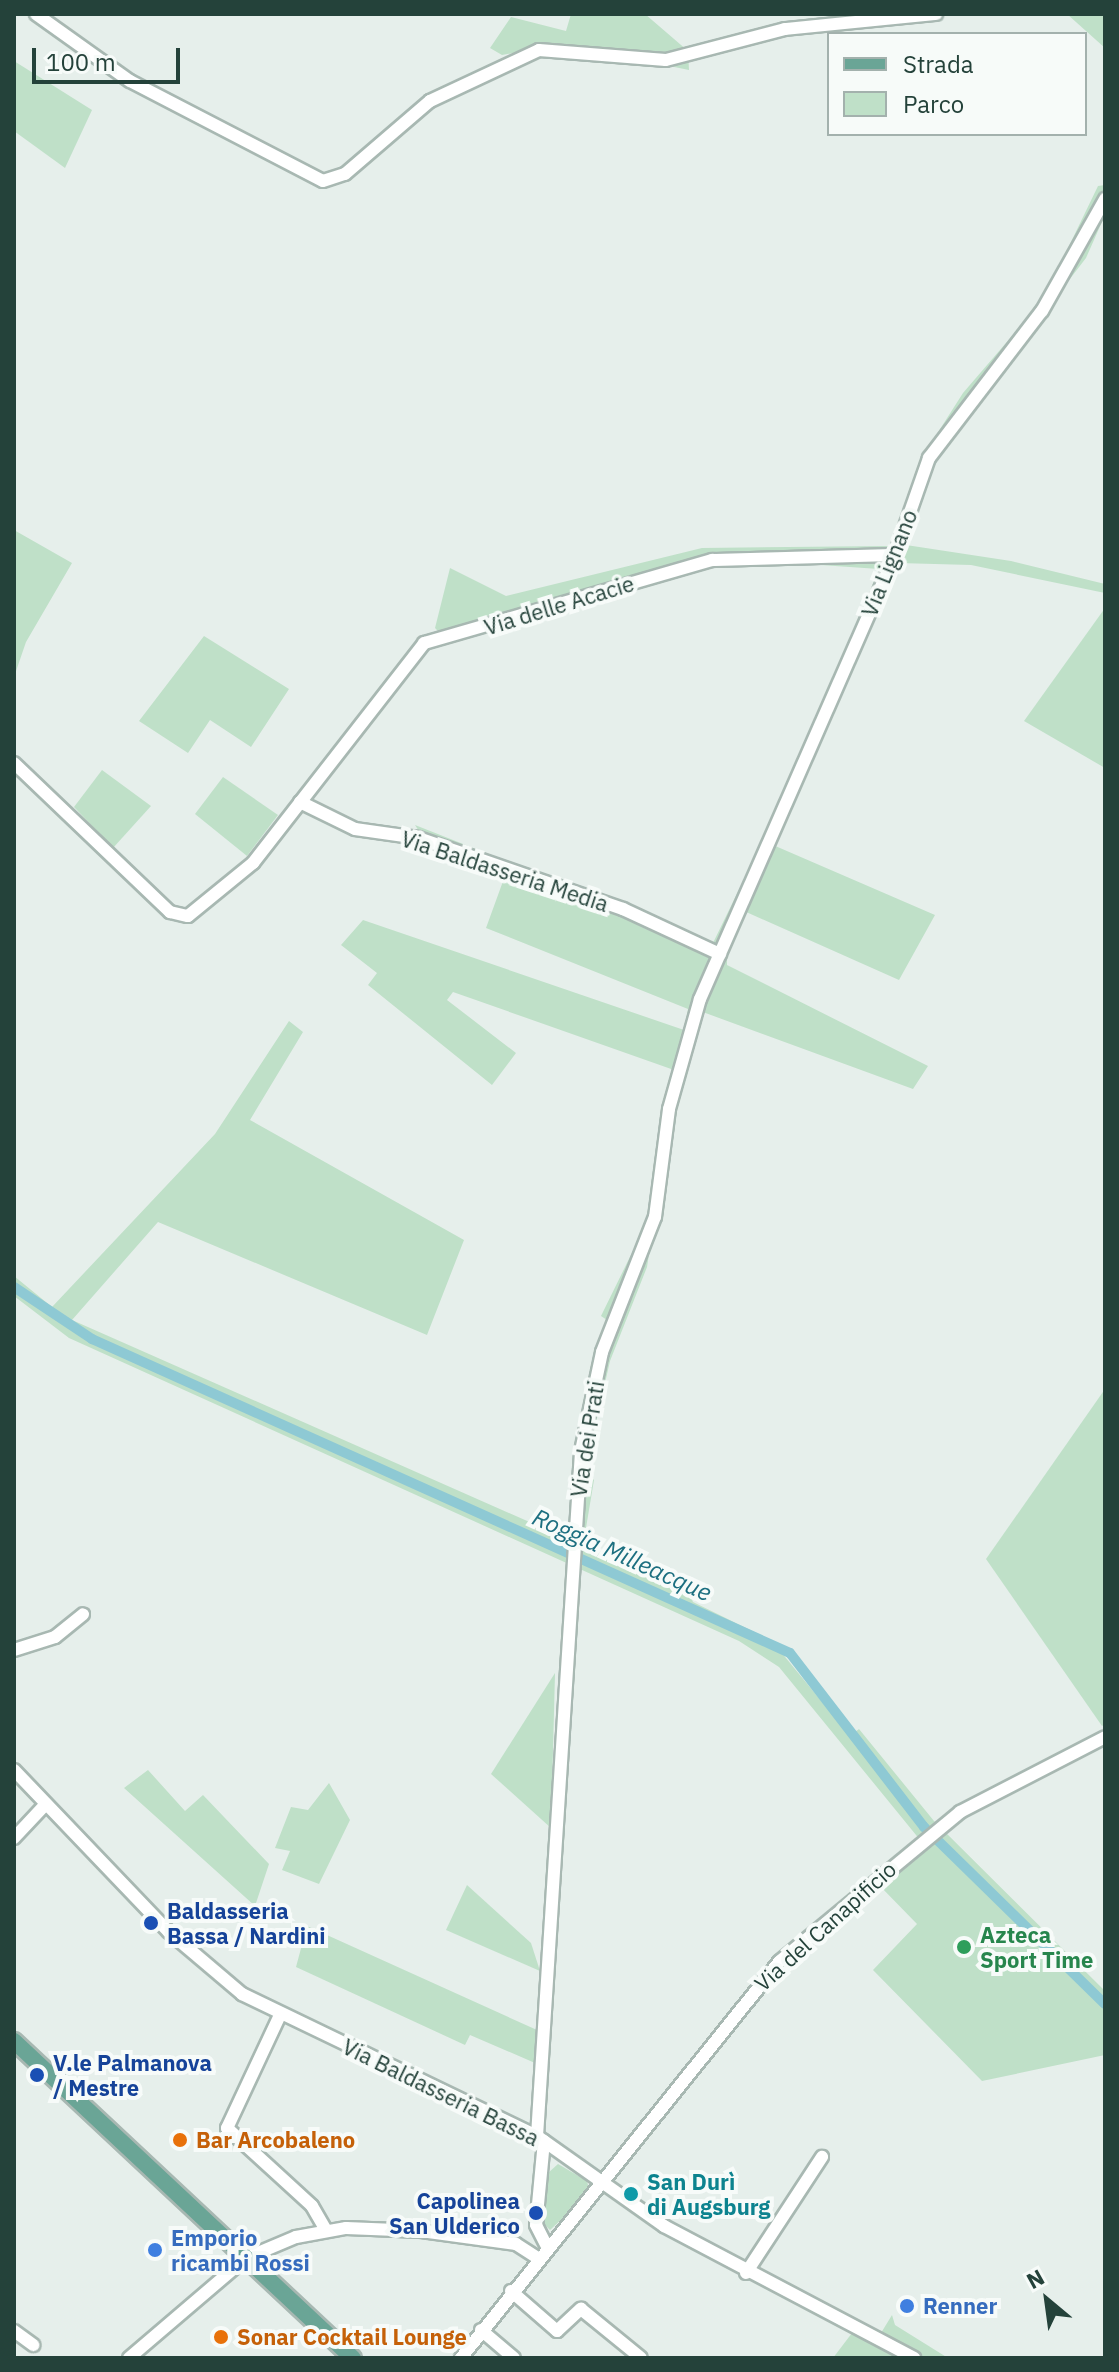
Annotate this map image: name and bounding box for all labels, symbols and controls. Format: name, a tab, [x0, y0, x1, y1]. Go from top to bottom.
scale bar	[36, 32, 184, 82]
legend	[827, 32, 1087, 136]
text: 100 m	[46, 46, 116, 78]
text: Strada	[903, 48, 974, 80]
text: Parco	[903, 88, 964, 120]
street label: Via Lignano	[856, 506, 922, 620]
street label: Via delle Acacie	[481, 570, 637, 640]
street label: Via Baldasseria Media	[398, 825, 612, 917]
street label: Via dei Prati	[565, 1379, 609, 1499]
water label: Roggia Milleacque	[528, 1503, 716, 1607]
street label: Via del Canapificio	[749, 1856, 901, 1996]
place label: Baldasseria Bassa / Nardini	[167, 1897, 326, 1948]
marker: Baldasseria Bassa / Nardini	[142, 1914, 160, 1932]
place label: Azteca Sport Time	[980, 1921, 1093, 1972]
marker: Azteca Sport Time	[955, 1938, 973, 1956]
street label: Via Baldasseria Bassa	[338, 2033, 544, 2151]
place label: V.le Palmanova / Mestre	[53, 2049, 212, 2100]
marker: V.le Palmanova / Mestre	[28, 2066, 46, 2084]
place label: Bar Arcobaleno	[196, 2127, 355, 2153]
marker: Bar Arcobaleno	[171, 2131, 189, 2149]
place label: San Durì di Augsburg	[647, 2168, 770, 2220]
marker: San Durì di Augsburg	[622, 2185, 640, 2203]
place label: Capolinea San Ulderico	[389, 2187, 520, 2238]
marker: Capolinea San Ulderico	[527, 2204, 545, 2222]
place label: Emporio ricambi Rossi	[171, 2224, 310, 2276]
marker: Emporio ricambi Rossi	[146, 2241, 164, 2259]
north arrow	[1007, 2260, 1087, 2340]
text: N	[1021, 2262, 1049, 2295]
place label: Renner	[923, 2293, 997, 2319]
marker: Renner	[898, 2297, 916, 2315]
place label: Sonar Cocktail Lounge	[237, 2324, 467, 2350]
marker: Sonar Cocktail Lounge	[212, 2328, 230, 2346]

